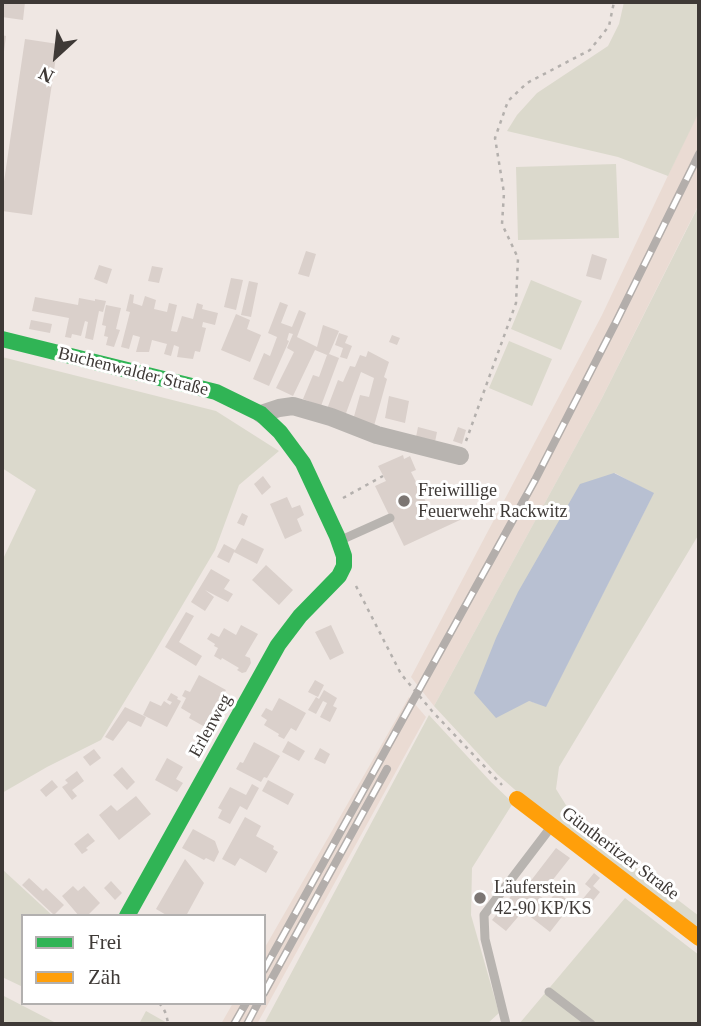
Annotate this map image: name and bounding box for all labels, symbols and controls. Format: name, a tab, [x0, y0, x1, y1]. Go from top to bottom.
north arrow	[21, 21, 91, 91]
text: N	[35, 63, 57, 88]
street label: Buchenwalder Straße	[55, 343, 211, 401]
place label: Freiwillige Feuerwehr Rackwitz	[418, 480, 567, 522]
marker: Freiwillige Feuerwehr Rackwitz	[396, 493, 412, 509]
street label: Erlenweg	[185, 691, 237, 761]
street label: Güntheritzer Straße	[557, 803, 683, 905]
place label: Läuferstein 42-90 KP/KS	[494, 877, 592, 920]
marker: Läuferstein 42-90 KP/KS	[472, 890, 488, 906]
legend	[21, 914, 266, 1005]
text: Frei	[88, 930, 122, 954]
text: Zäh	[88, 965, 121, 989]

